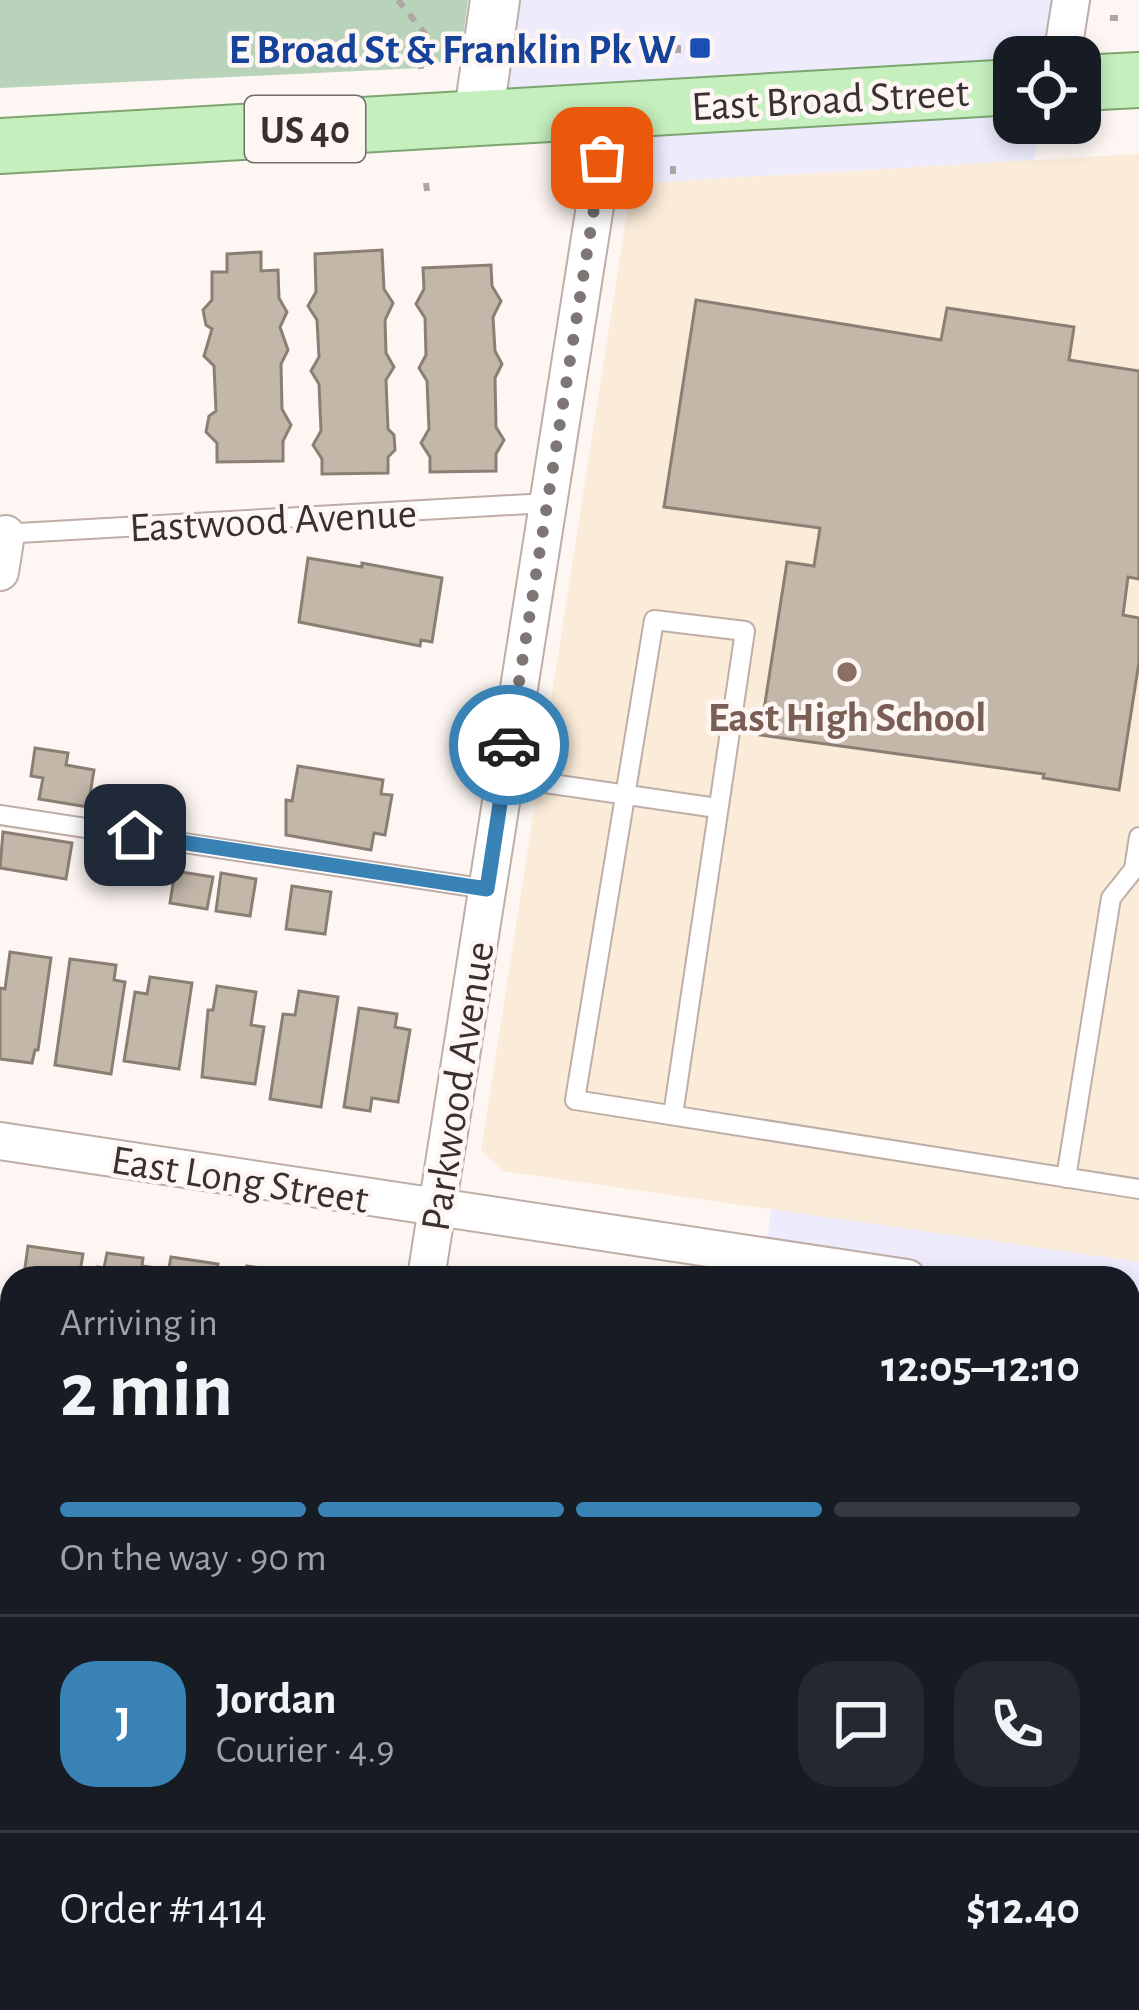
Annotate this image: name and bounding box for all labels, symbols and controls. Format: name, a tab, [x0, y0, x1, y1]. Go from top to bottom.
place label: E Broad St & Franklin Pk W	[228, 29, 676, 71]
marker: E Broad St & Franklin Pk W	[687, 35, 713, 61]
map controls	[993, 36, 1101, 144]
button: locate	[993, 36, 1101, 144]
street label: East Broad Street	[690, 72, 970, 128]
road number: US 40	[245, 96, 365, 162]
pin	[551, 107, 653, 209]
icon: bag	[569, 125, 635, 191]
street label: Eastwood Avenue	[128, 492, 418, 550]
marker: East High School	[834, 659, 860, 685]
courier	[449, 685, 569, 805]
place label: East High School	[708, 697, 986, 739]
icon: car	[476, 712, 542, 778]
pin	[84, 784, 186, 886]
icon: home	[102, 802, 168, 868]
street label: Parkwood Avenue	[414, 939, 502, 1234]
street label: East Long Street	[108, 1139, 371, 1221]
text: Arriving in	[60, 1304, 218, 1343]
text: 12:05–12:10	[881, 1345, 1080, 1390]
text: 2 min	[60, 1353, 233, 1431]
text: On the way · 90 m	[60, 1539, 327, 1578]
button: chat	[798, 1661, 924, 1787]
button: phone	[954, 1661, 1080, 1787]
text: Jordan	[216, 1677, 337, 1722]
text: J	[115, 1701, 131, 1746]
text: Courier · 4.9	[216, 1731, 395, 1770]
text: Order #1414	[60, 1887, 267, 1932]
text: $12.40	[966, 1887, 1080, 1932]

